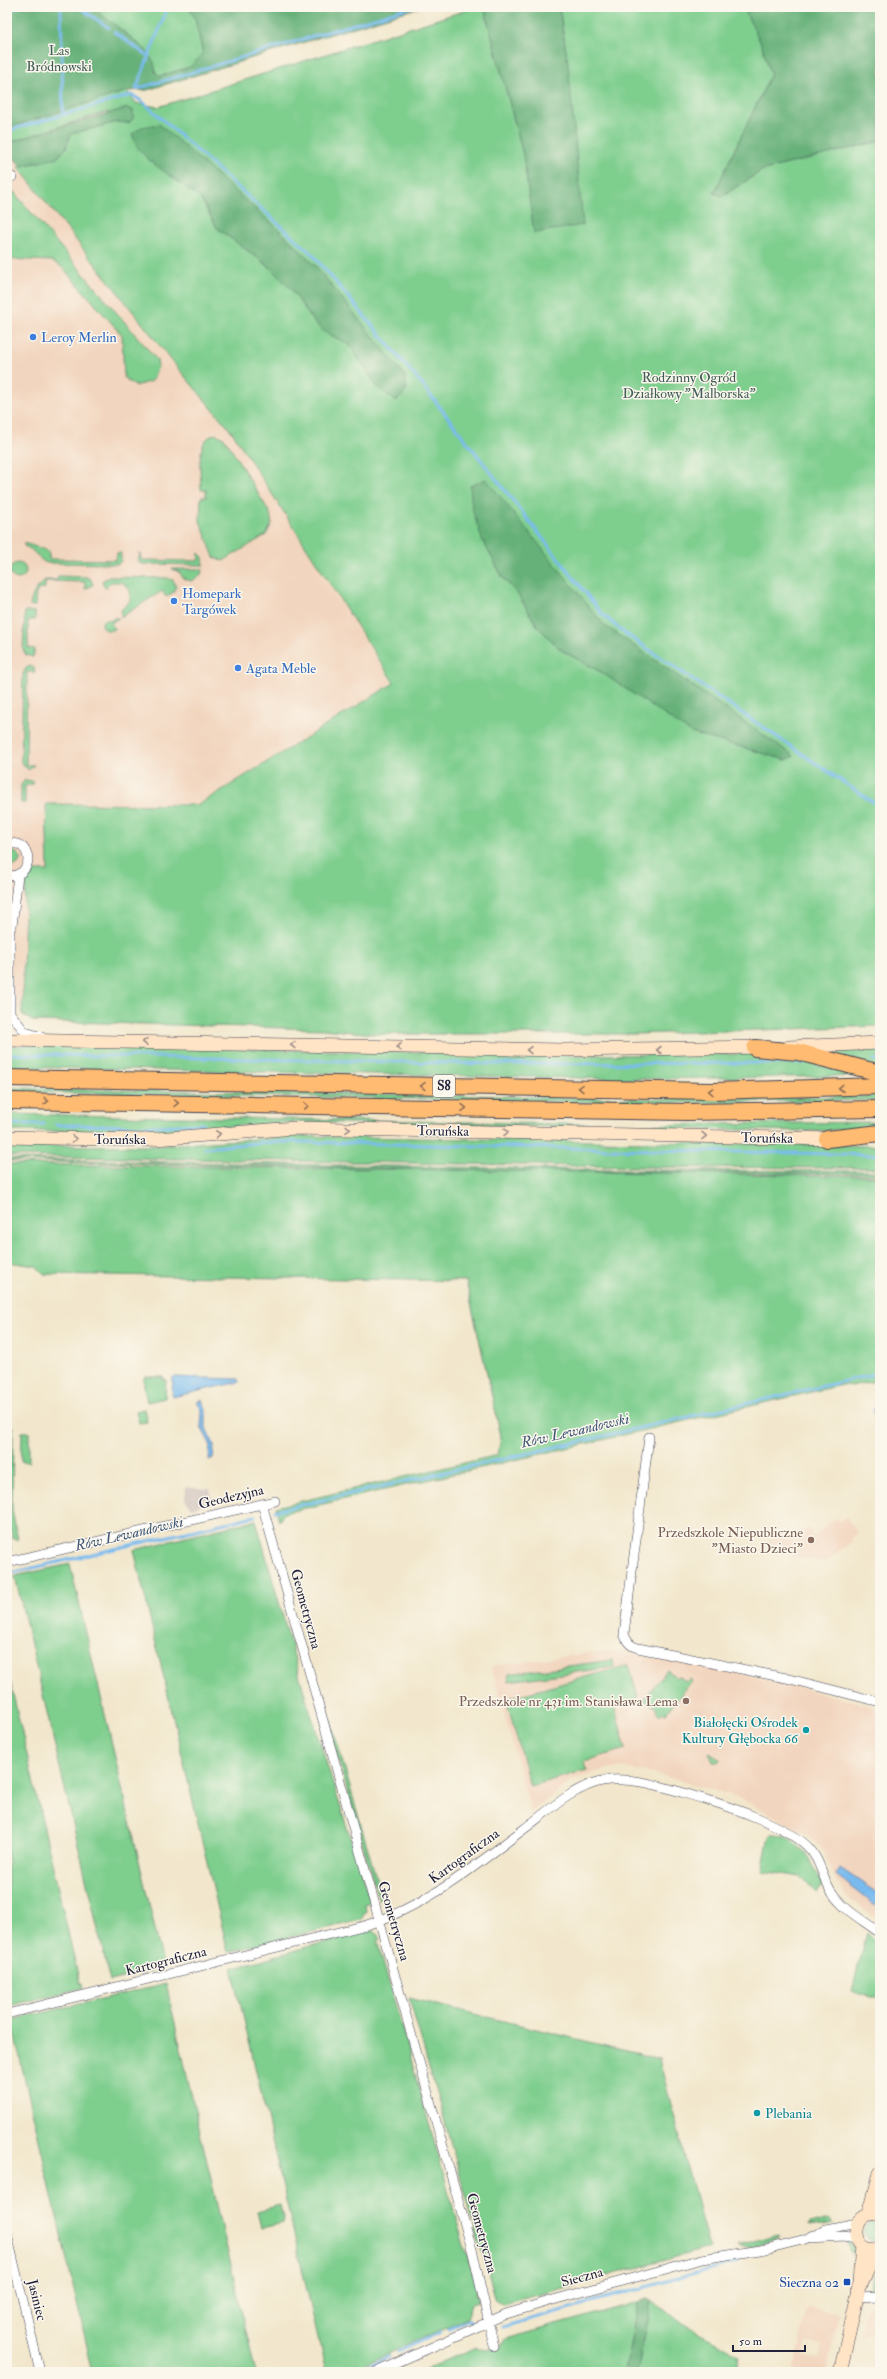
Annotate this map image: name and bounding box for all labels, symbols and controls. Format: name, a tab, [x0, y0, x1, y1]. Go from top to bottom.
park label: Las Bródnowski	[26, 42, 92, 75]
place label: Leroy Merlin	[41, 329, 117, 347]
marker: Leroy Merlin	[28, 332, 38, 342]
park label: Rodzinny Ogród Działkowy "Malborska"	[622, 369, 756, 403]
place label: Homepark Targówek	[182, 585, 242, 618]
marker: Homepark Targówek	[169, 596, 179, 606]
place label: Agata Meble	[245, 660, 316, 677]
marker: Agata Meble	[233, 663, 243, 673]
one-way arrow	[142, 1038, 148, 1047]
one-way arrow	[290, 1041, 296, 1049]
one-way arrow	[396, 1043, 402, 1051]
one-way arrow	[526, 1046, 532, 1054]
one-way arrow	[656, 1046, 662, 1054]
road number: S8	[433, 1075, 455, 1097]
one-way arrow	[420, 1082, 426, 1090]
one-way arrow	[578, 1084, 584, 1093]
one-way arrow	[838, 1084, 844, 1092]
one-way arrow	[708, 1087, 714, 1095]
one-way arrow	[43, 1097, 49, 1106]
one-way arrow	[173, 1099, 179, 1107]
one-way arrow	[303, 1101, 309, 1110]
one-way arrow	[461, 1104, 467, 1112]
street label: Toruńska	[417, 1122, 469, 1140]
one-way arrow	[345, 1125, 351, 1134]
one-way arrow	[503, 1128, 509, 1137]
street label: Toruńska	[741, 1129, 793, 1147]
one-way arrow	[215, 1130, 221, 1139]
street label: Toruńska	[94, 1131, 146, 1148]
one-way arrow	[701, 1132, 707, 1140]
one-way arrow	[71, 1135, 77, 1143]
water label: Rów Lewandowski	[518, 1409, 631, 1453]
street label: Geodezyjna	[197, 1481, 266, 1514]
water label: Rów Lewandowski	[72, 1512, 185, 1556]
place label: Przedszkole Niepubliczne "Miasto Dzieci"	[657, 1524, 803, 1557]
marker: Przedszkole Niepubliczne "Miasto Dzieci"	[806, 1535, 816, 1545]
street label: Geometryczna	[286, 1567, 325, 1651]
place label: Przedszkole nr 431 im. Stanisława Lema	[459, 1693, 678, 1710]
marker: Przedszkole nr 431 im. Stanisława Lema	[681, 1696, 691, 1706]
place label: Białołęcki Ośrodek Kultury Głębocka 66	[682, 1714, 799, 1748]
marker: Białołęcki Ośrodek Kultury Głębocka 66	[801, 1725, 811, 1735]
street label: Kartograficzna	[425, 1825, 503, 1887]
street label: Geometryczna	[374, 1879, 414, 1963]
street label: Kartograficzna	[124, 1943, 209, 1979]
place label: Plebania	[765, 2105, 812, 2122]
marker: Plebania	[752, 2108, 762, 2118]
street label: Geometryczna	[462, 2191, 501, 2275]
street label: Sieczna	[559, 2263, 605, 2291]
place label: Sieczna 02	[779, 2274, 839, 2291]
street label: Jasiniec	[23, 2277, 50, 2323]
marker: Sieczna 02	[842, 2277, 852, 2287]
scale bar	[733, 2327, 805, 2353]
text: 50 m	[739, 2334, 763, 2349]

